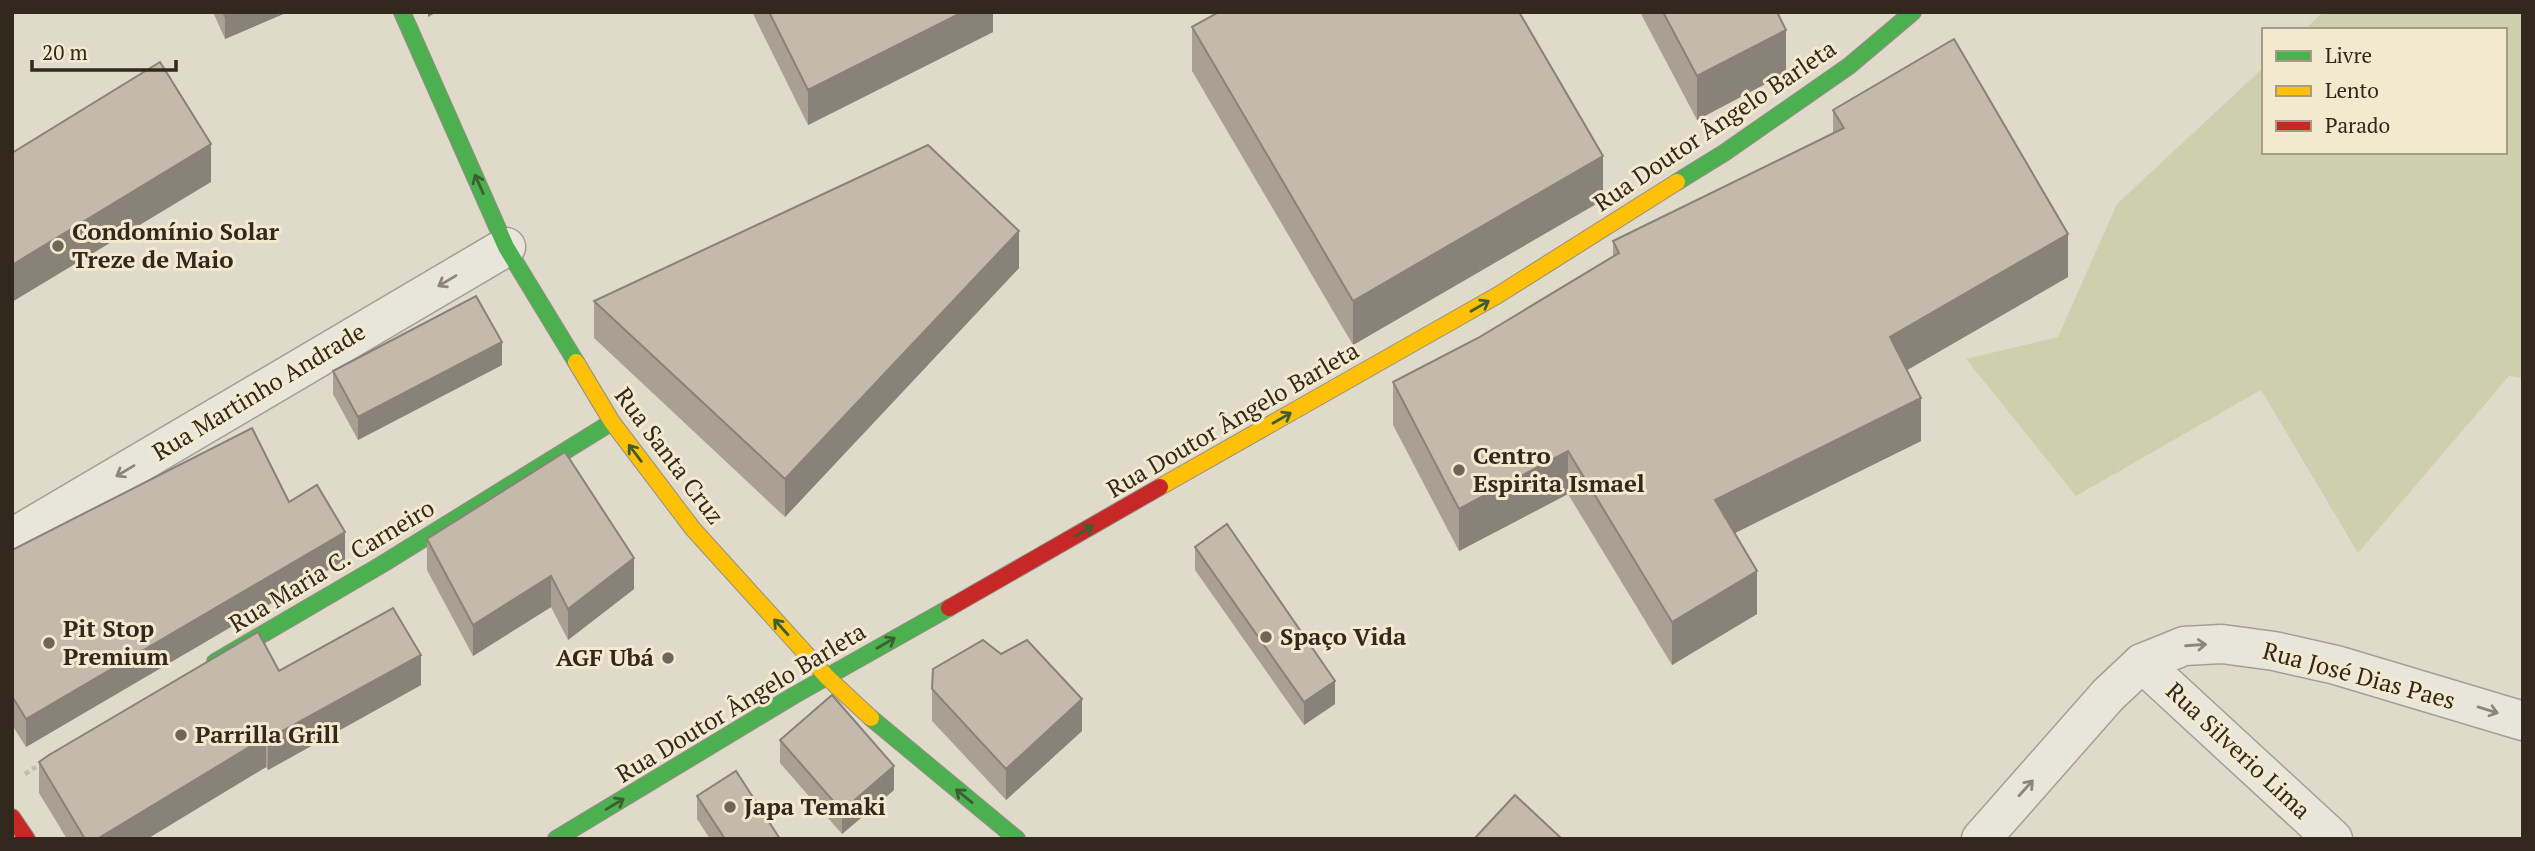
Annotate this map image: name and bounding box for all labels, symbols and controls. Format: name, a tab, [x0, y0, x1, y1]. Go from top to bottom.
scale bar	[32, 28, 175, 72]
legend	[2262, 28, 2507, 154]
street label: Rua Doutor Ângelo Barleta	[1587, 32, 1842, 218]
text: 20 m	[42, 38, 88, 66]
text: Livre	[2325, 41, 2372, 69]
text: Lento	[2325, 76, 2379, 104]
text: Parado	[2325, 111, 2390, 139]
one-way arrow	[472, 174, 485, 195]
place label: Condomínio Solar Treze de Maio	[72, 215, 280, 275]
marker: Condomínio Solar Treze de Maio	[50, 238, 66, 254]
one-way arrow	[438, 274, 458, 288]
one-way arrow	[1469, 299, 1489, 313]
street label: Rua Martinho Andrade	[146, 315, 371, 467]
street label: Rua Doutor Ângelo Barleta	[1101, 334, 1364, 504]
street label: Rua Santa Cruz	[608, 381, 732, 530]
one-way arrow	[1271, 411, 1291, 425]
place label: Centro Espirita Ismael	[1473, 439, 1645, 499]
one-way arrow	[627, 444, 642, 462]
marker: Centro Espirita Ismael	[1451, 462, 1467, 478]
one-way arrow	[115, 465, 135, 479]
street label: Rua Maria C. Carneiro	[223, 491, 440, 639]
one-way arrow	[1073, 524, 1094, 537]
place label: Pit Stop Premium	[63, 612, 169, 672]
street label: Rua Doutor Ângelo Barleta	[610, 615, 871, 789]
one-way arrow	[773, 618, 789, 636]
place label: Spaço Vida	[1280, 620, 1407, 652]
marker: Spaço Vida	[1258, 629, 1274, 645]
street label: Rua José Dias Paes	[2259, 634, 2459, 716]
marker: Pit Stop Premium	[41, 635, 57, 651]
one-way arrow	[876, 636, 896, 650]
one-way arrow	[2184, 638, 2206, 651]
place label: AGF Ubá	[556, 641, 655, 673]
marker: AGF Ubá	[660, 650, 676, 666]
street label: Rua Silverio Lima	[2159, 675, 2318, 826]
one-way arrow	[2477, 705, 2499, 718]
place label: Parrilla Grill	[195, 718, 339, 750]
marker: Parrilla Grill	[173, 727, 189, 743]
one-way arrow	[2018, 779, 2034, 797]
one-way arrow	[956, 788, 974, 803]
place label: Japa Temaki	[744, 790, 886, 822]
one-way arrow	[604, 796, 624, 810]
marker: Japa Temaki	[722, 799, 738, 815]

